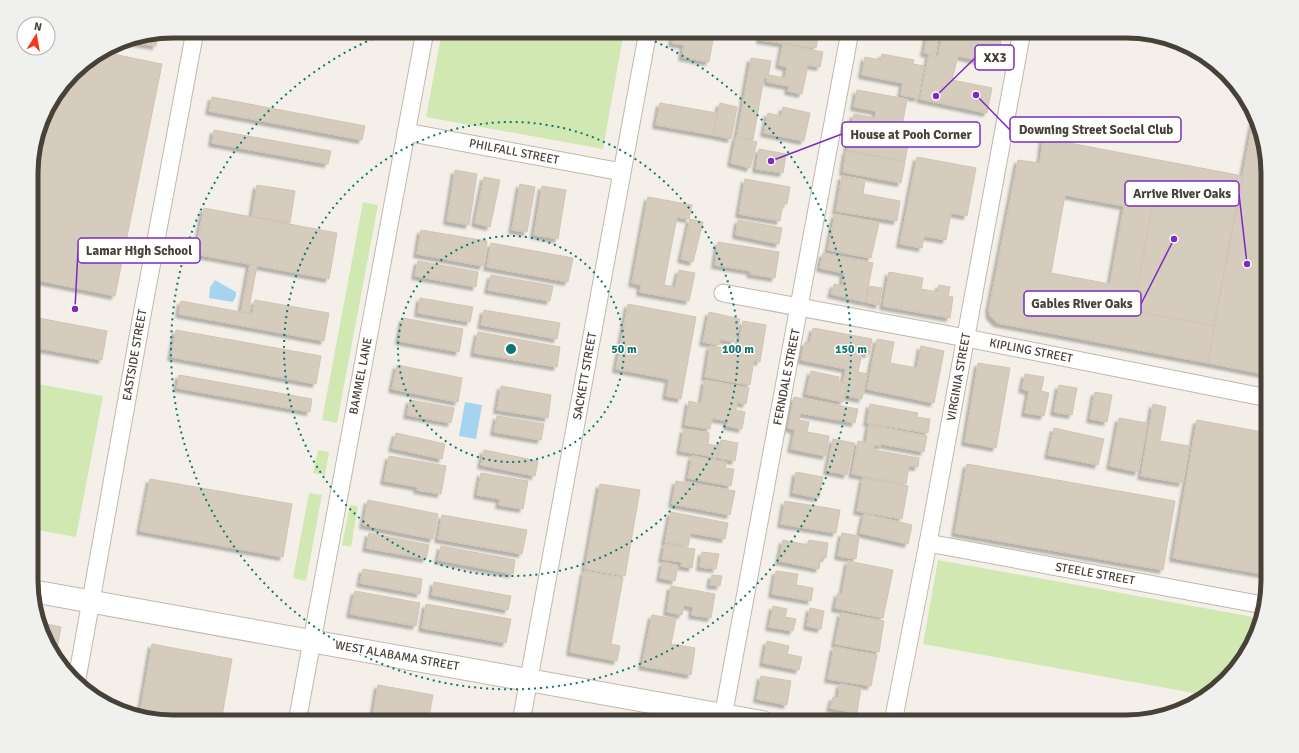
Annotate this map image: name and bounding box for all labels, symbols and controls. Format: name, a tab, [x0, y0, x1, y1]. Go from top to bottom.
north arrow	[16, 16, 56, 56]
text: N	[33, 20, 43, 34]
callout: XX3	[975, 45, 1014, 70]
text: XX3	[983, 50, 1007, 66]
callout: Downing Street Social Club	[1010, 117, 1181, 142]
callout: House at Pooh Corner	[842, 122, 980, 147]
text: Downing Street Social Club	[1019, 122, 1173, 138]
text: House at Pooh Corner	[850, 127, 973, 143]
street label: PHILFALL STREET	[468, 136, 560, 168]
callout: Arrive River Oaks	[1125, 181, 1239, 206]
text: Arrive River Oaks	[1133, 186, 1231, 202]
callout: Lamar High School	[78, 238, 200, 263]
text: Lamar High School	[86, 243, 192, 259]
callout: Gables River Oaks	[1024, 291, 1141, 316]
text: Gables River Oaks	[1031, 296, 1133, 312]
street label: EASTSIDE STREET	[120, 308, 150, 402]
street label: FERNDALE STREET	[770, 327, 804, 426]
street label: SACKETT STREET	[570, 331, 600, 421]
street label: VIRGINIA STREET	[944, 332, 974, 422]
street label: BAMMEL LANE	[346, 336, 376, 416]
street label: KIPLING STREET	[988, 336, 1074, 366]
centre of rings	[504, 342, 518, 356]
text: 50 m	[611, 342, 637, 357]
text: 100 m	[722, 342, 754, 357]
text: 150 m	[835, 342, 867, 357]
street label: STEELE STREET	[1054, 560, 1136, 588]
street label: WEST ALABAMA STREET	[334, 638, 460, 674]

